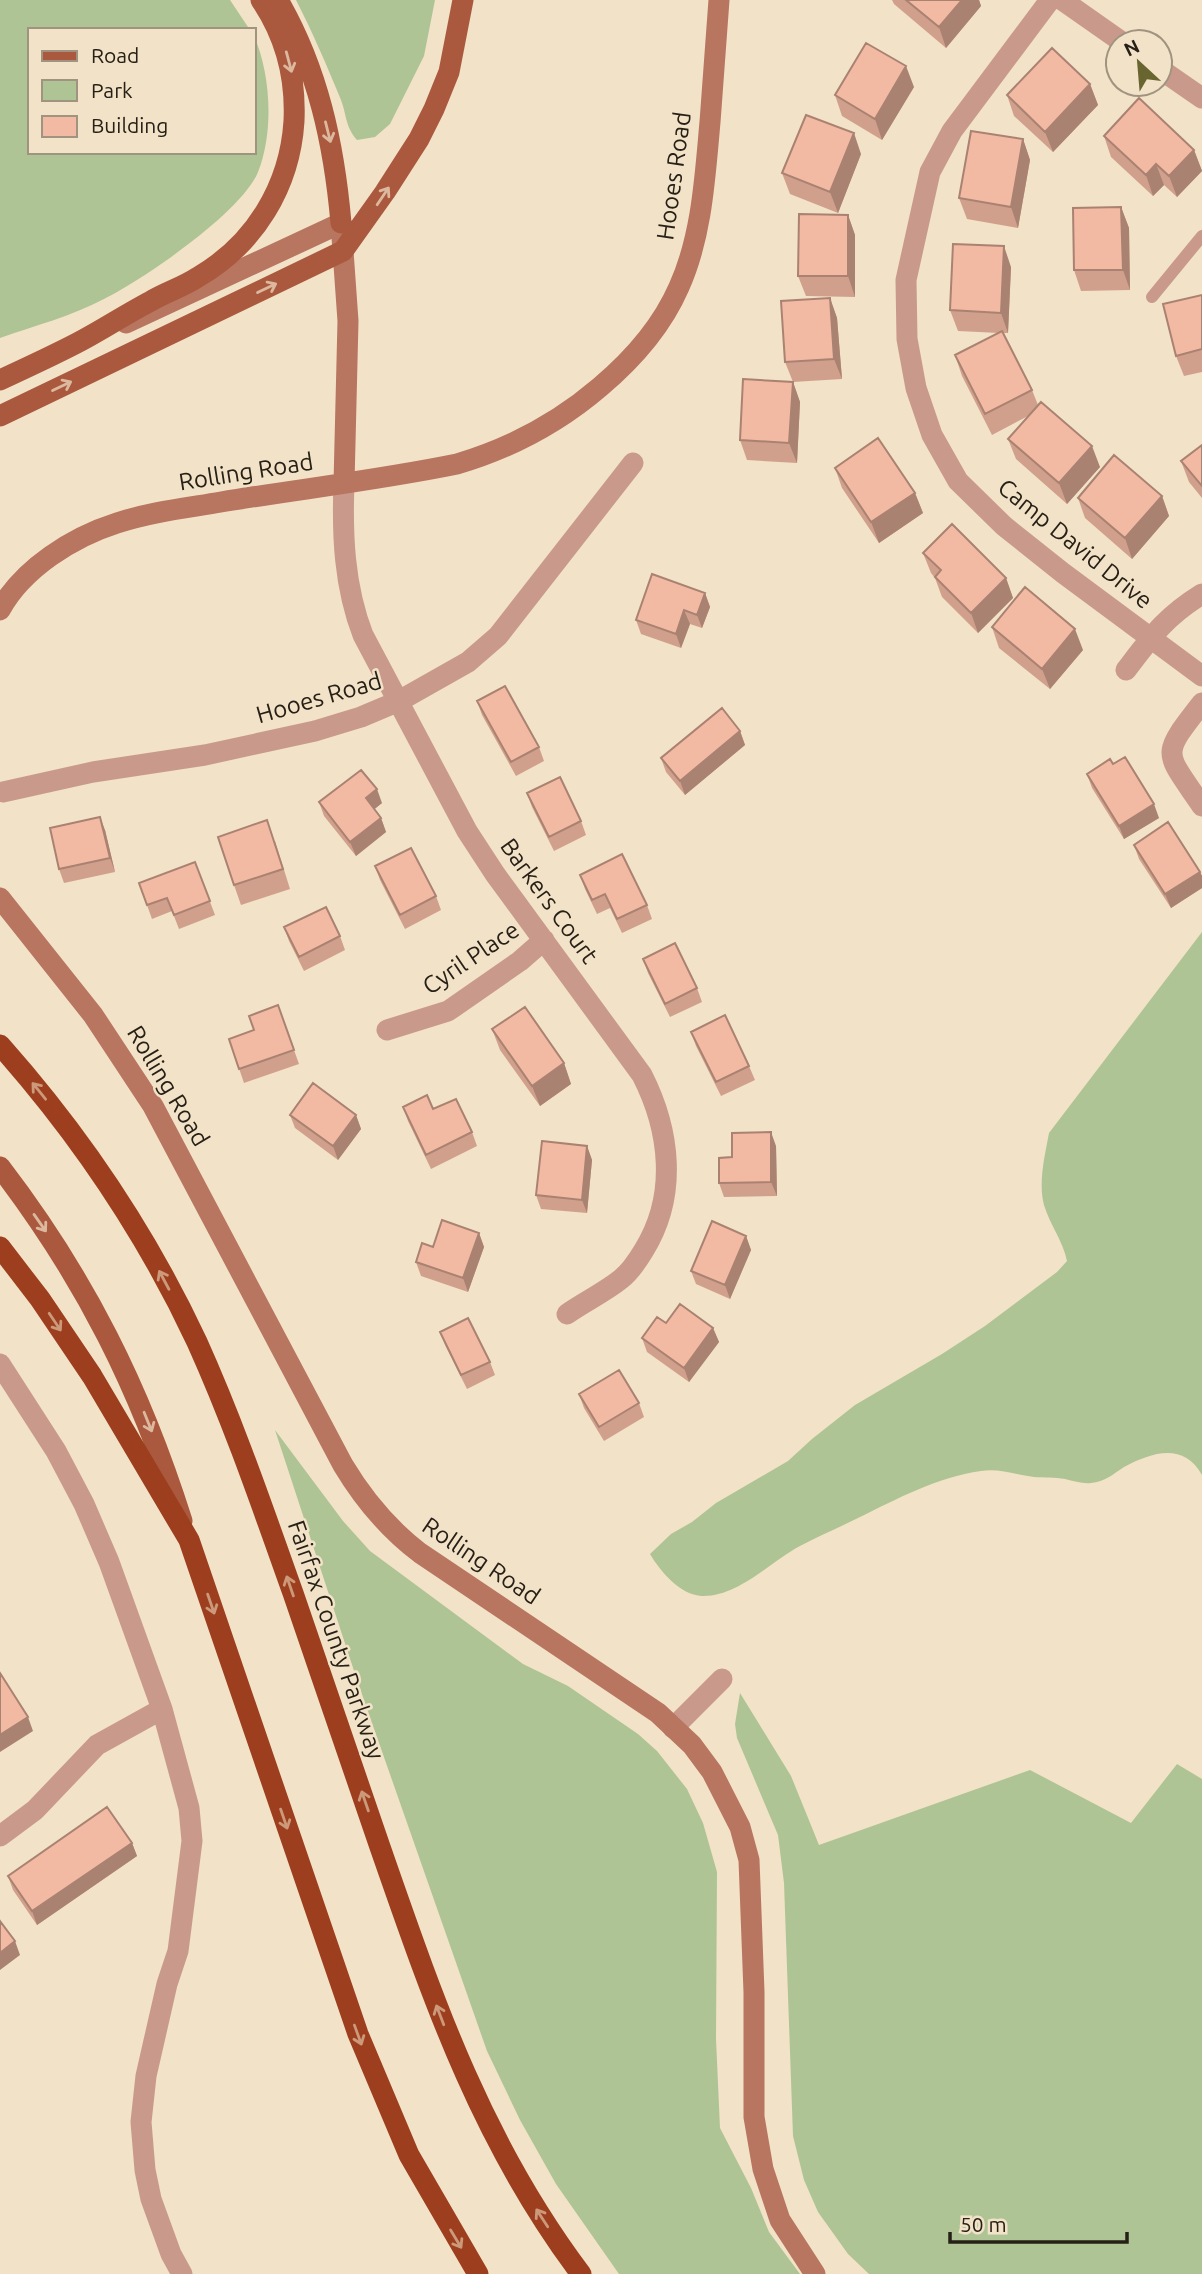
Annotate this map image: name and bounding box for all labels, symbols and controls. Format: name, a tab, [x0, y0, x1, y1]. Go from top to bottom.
legend	[28, 28, 256, 154]
north arrow	[1104, 28, 1174, 98]
text: N	[1120, 35, 1143, 61]
text: Road	[91, 43, 139, 67]
one-way arrow	[283, 50, 296, 73]
text: Park	[91, 78, 133, 102]
street label: Hooes Road	[651, 110, 696, 242]
text: Building	[91, 113, 168, 137]
one-way arrow	[322, 120, 335, 143]
one-way arrow	[376, 187, 390, 206]
one-way arrow	[256, 281, 277, 295]
one-way arrow	[51, 379, 72, 393]
street label: Rolling Road	[177, 448, 315, 495]
street label: Camp David Drive	[993, 473, 1158, 614]
street label: Hooes Road	[253, 667, 385, 728]
street label: Barkers Court	[495, 833, 604, 969]
street label: Cyril Place	[417, 916, 524, 1000]
street label: Rolling Road	[122, 1021, 215, 1151]
one-way arrow	[31, 1082, 46, 1100]
one-way arrow	[33, 1213, 47, 1232]
one-way arrow	[157, 1270, 170, 1291]
one-way arrow	[48, 1311, 62, 1331]
one-way arrow	[143, 1411, 156, 1432]
street label: Rolling Road	[417, 1511, 545, 1610]
street label: Fairfax County Parkway	[283, 1517, 390, 1763]
one-way arrow	[283, 1575, 295, 1597]
one-way arrow	[206, 1593, 218, 1615]
one-way arrow	[358, 1790, 370, 1812]
one-way arrow	[279, 1808, 291, 1830]
one-way arrow	[433, 2005, 446, 2027]
one-way arrow	[353, 2023, 366, 2045]
scale bar	[950, 2200, 1127, 2244]
one-way arrow	[534, 2209, 548, 2229]
text: 50 m	[960, 2212, 1007, 2236]
one-way arrow	[450, 2229, 464, 2249]

